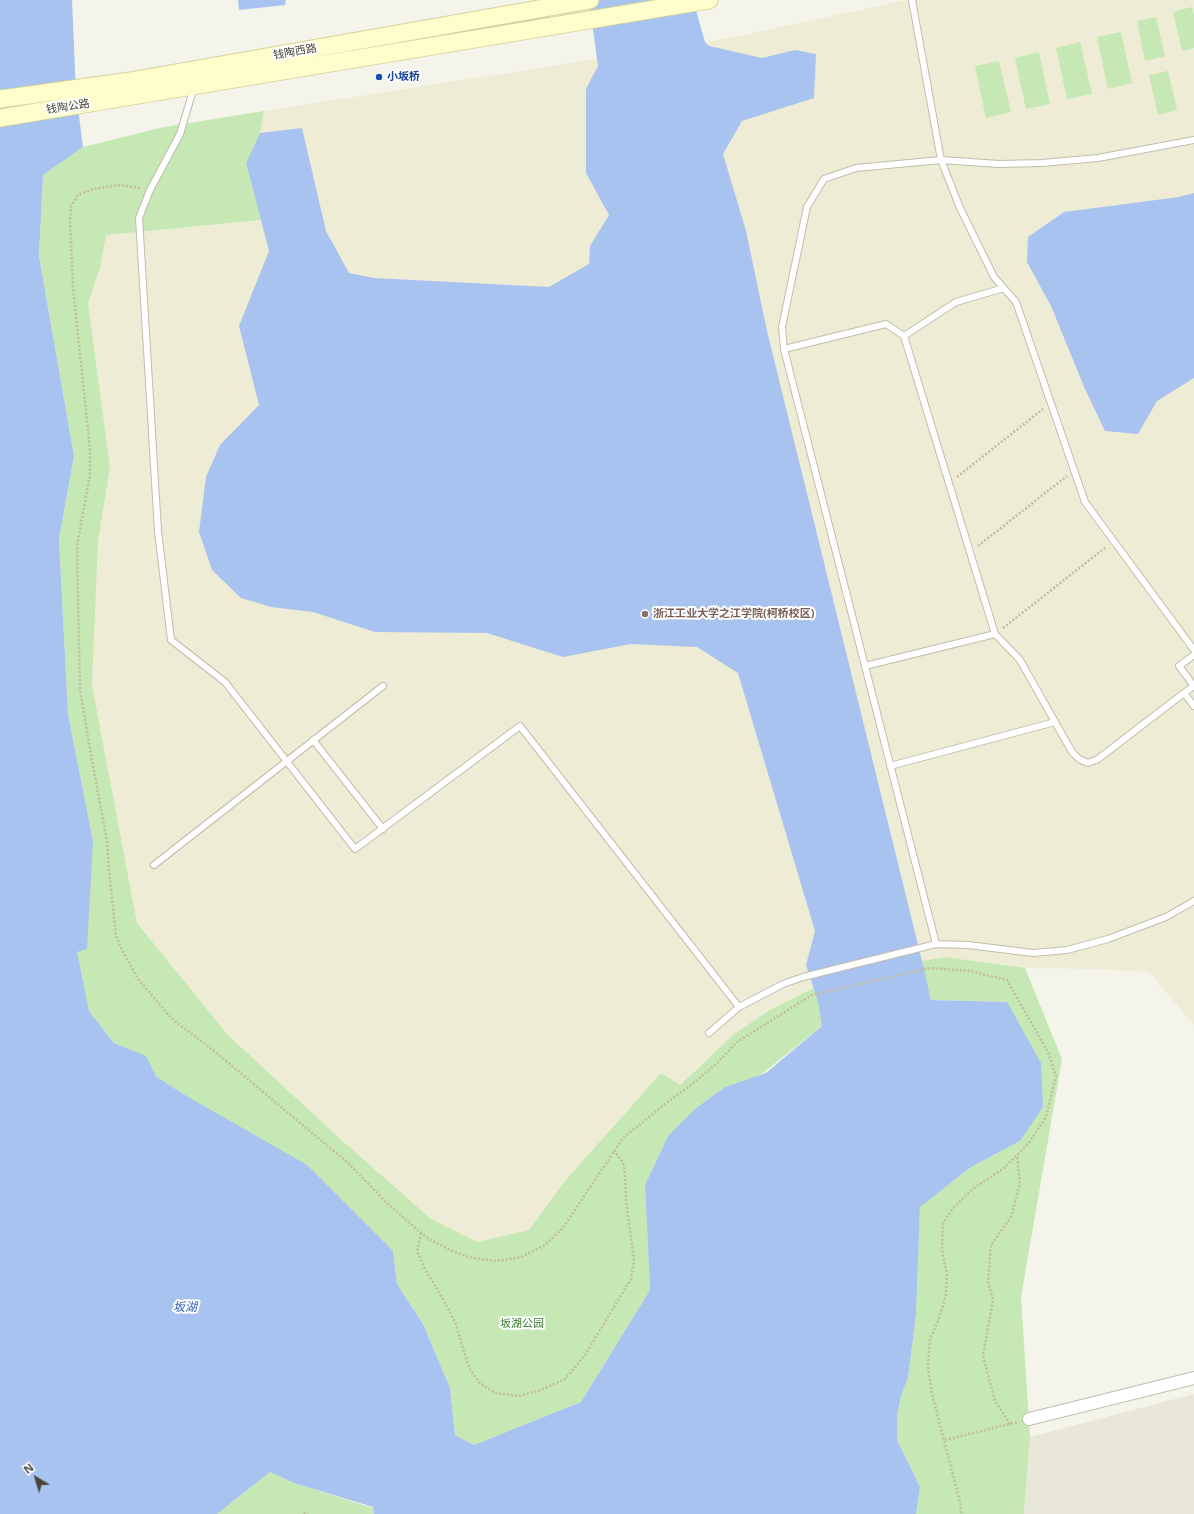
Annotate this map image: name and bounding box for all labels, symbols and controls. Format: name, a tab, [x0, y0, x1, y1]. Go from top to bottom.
street label: 钱陶西路	[272, 42, 318, 62]
place label: 小坂桥	[387, 70, 420, 84]
marker: 小坂桥	[374, 72, 384, 82]
street label: 钱陶公路	[45, 97, 91, 117]
place label: 浙江工业大学之江学院(柯桥校区)	[653, 607, 814, 621]
marker: 浙江工业大学之江学院(柯桥校区)	[640, 609, 650, 619]
water label: 坂湖	[173, 1301, 197, 1315]
park label: 坂湖公园	[500, 1317, 544, 1331]
north arrow	[16, 1458, 56, 1498]
text: N	[20, 1459, 36, 1477]

